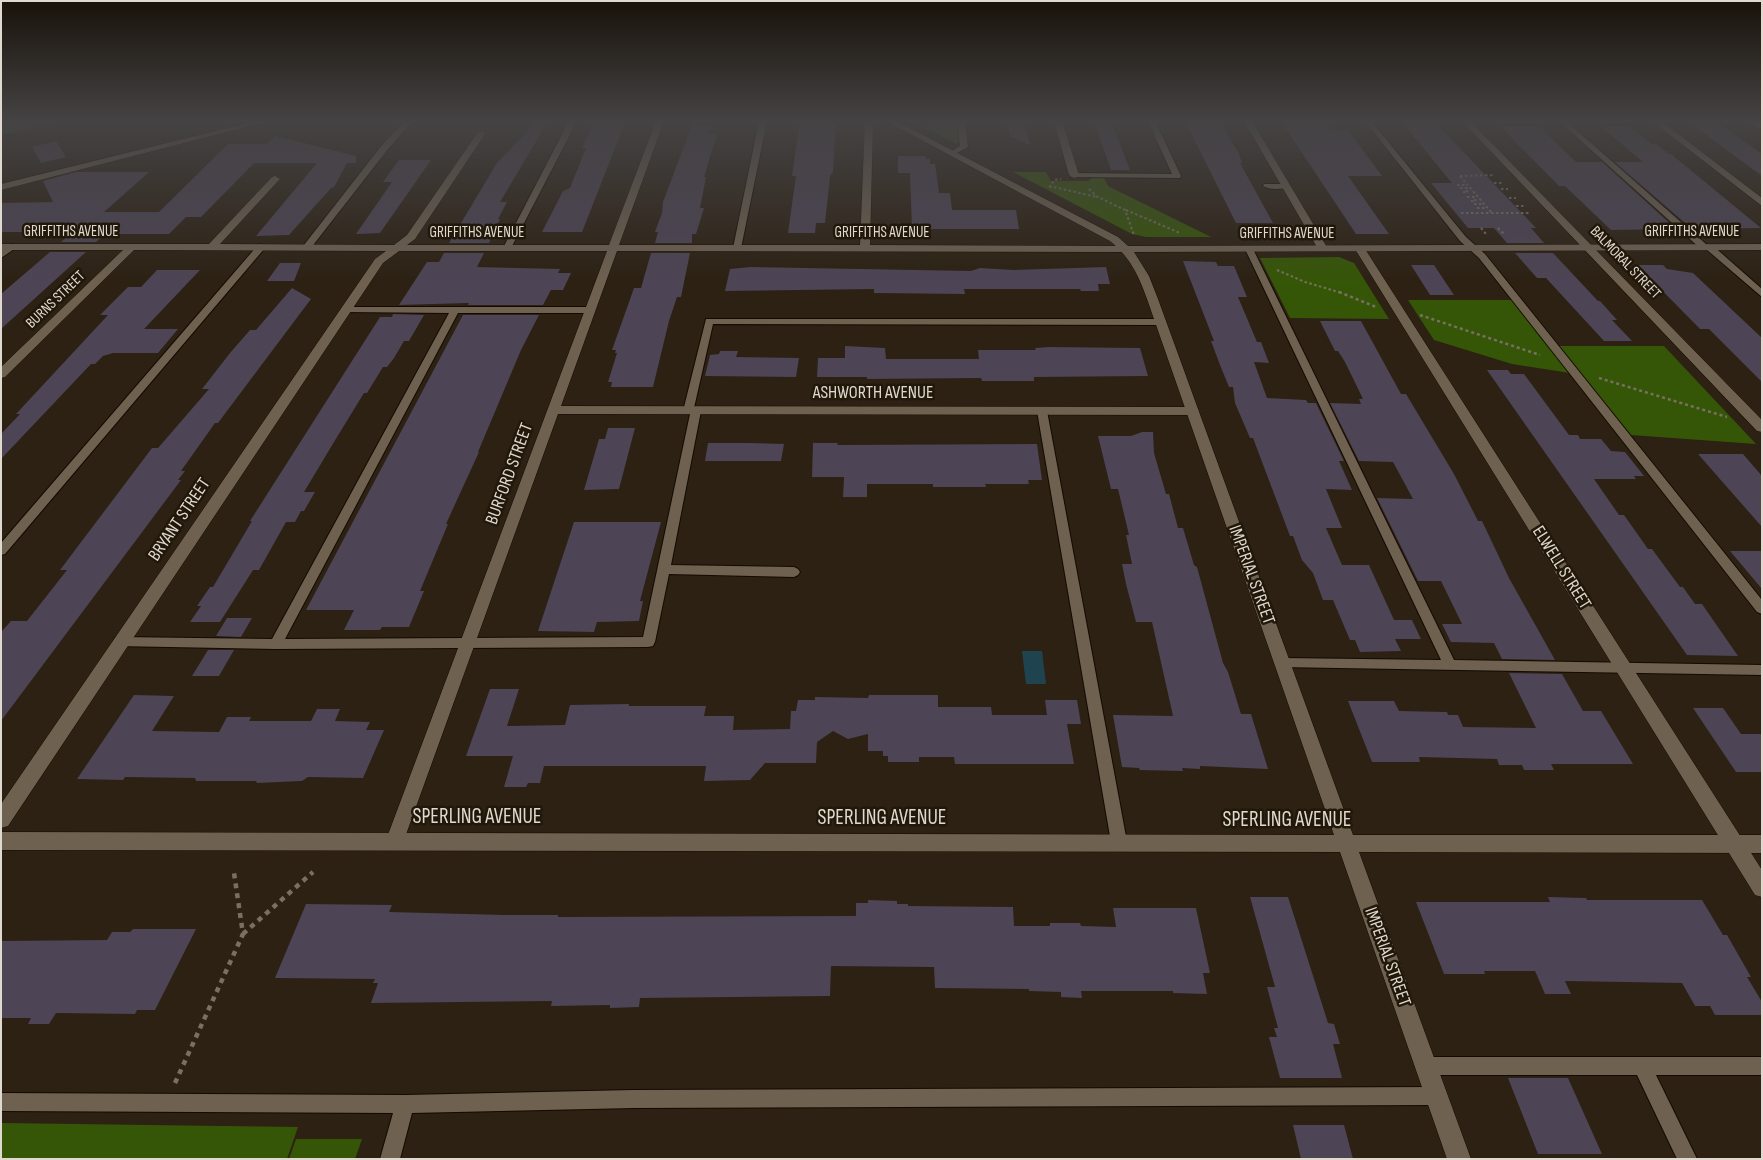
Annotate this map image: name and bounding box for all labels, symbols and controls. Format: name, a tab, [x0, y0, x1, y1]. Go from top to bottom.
street label: GRIFFITHS AVENUE	[23, 223, 119, 241]
street label: BALMORAL STREET	[1586, 223, 1664, 303]
street label: GRIFFITHS AVENUE	[1644, 223, 1740, 241]
street label: GRIFFITHS AVENUE	[429, 224, 525, 242]
street label: GRIFFITHS AVENUE	[834, 224, 930, 242]
street label: GRIFFITHS AVENUE	[1239, 225, 1335, 243]
street label: BURNS STREET	[23, 267, 89, 333]
street label: ASHWORTH AVENUE	[813, 382, 933, 404]
street label: BURFORD STREET	[482, 420, 538, 528]
street label: BRYANT STREET	[144, 474, 216, 566]
street label: ELWELL STREET	[1527, 522, 1595, 614]
street label: IMPERIAL STREET	[1223, 523, 1279, 627]
street label: SPERLING AVENUE	[412, 805, 542, 831]
street label: SPERLING AVENUE	[817, 806, 947, 832]
street label: SPERLING AVENUE	[1222, 808, 1352, 834]
street label: IMPERIAL STREET	[1359, 905, 1415, 1009]

